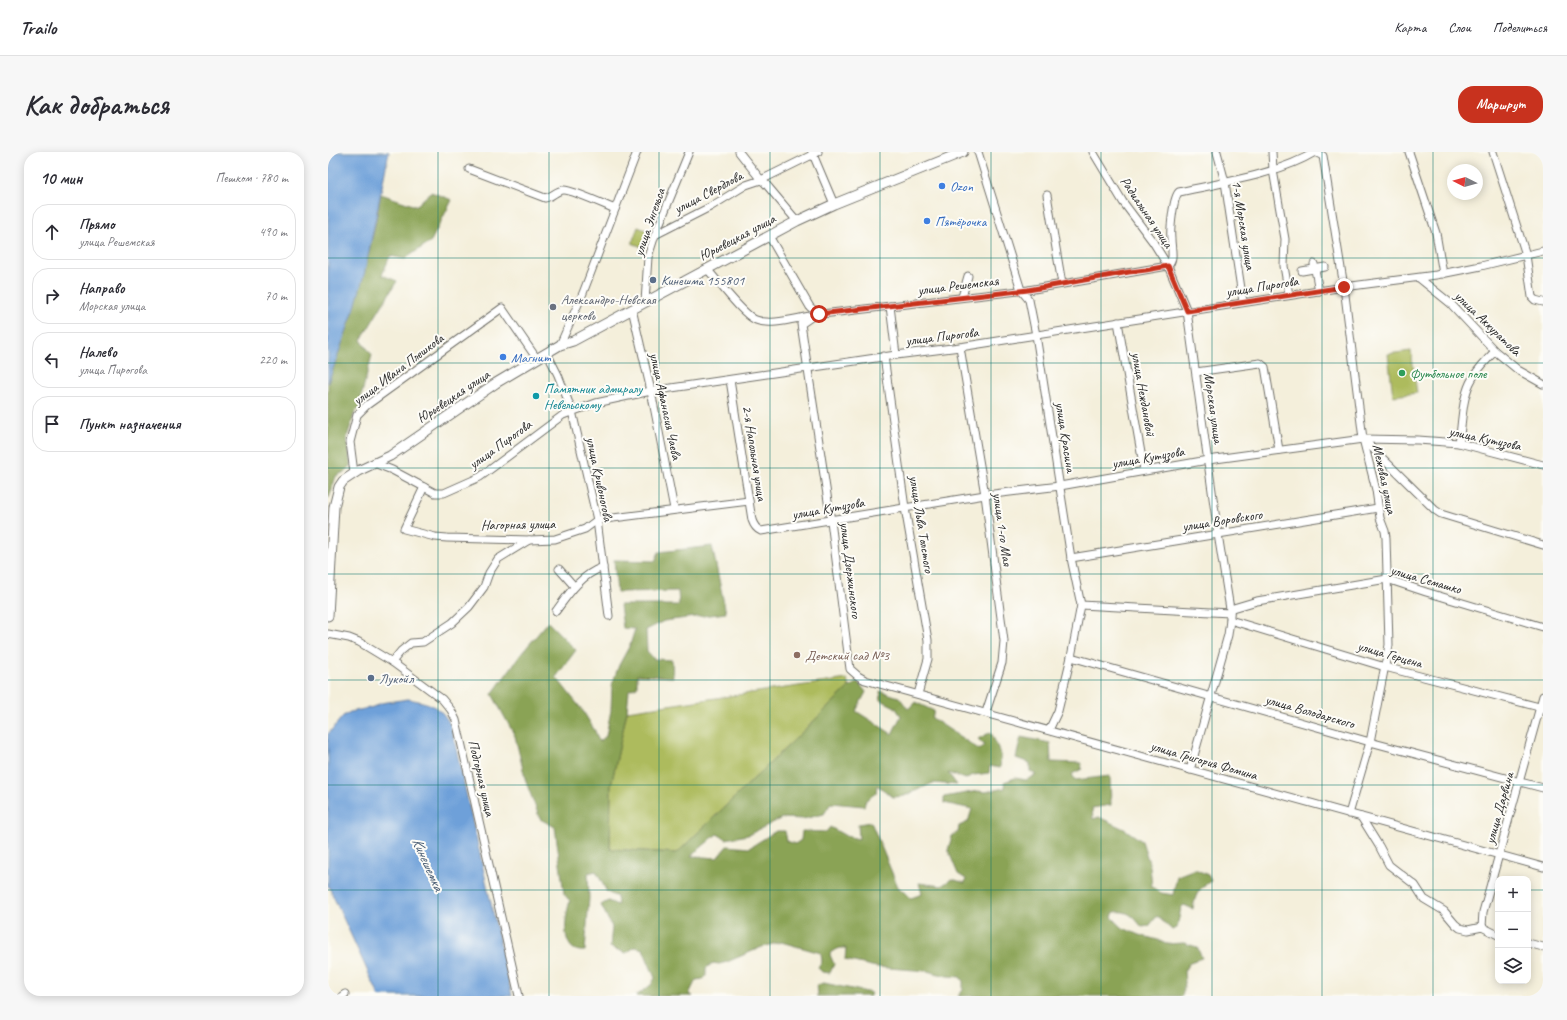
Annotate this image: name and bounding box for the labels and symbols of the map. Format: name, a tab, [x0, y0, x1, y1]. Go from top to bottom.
north arrow	[1447, 164, 1483, 200]
street label: улица Свердлова	[670, 167, 746, 218]
street label: Радиальная улица	[1117, 173, 1177, 252]
place label: Ozon	[950, 178, 974, 195]
street label: 1-я Морская улица	[1228, 179, 1259, 272]
marker: Ozon	[937, 181, 947, 191]
street label: улица Энгельса	[630, 185, 669, 259]
street label: Юрьевецкая улица	[696, 210, 779, 265]
place label: Пятёрочка	[935, 213, 988, 230]
marker: Пятёрочка	[922, 216, 932, 226]
place label: Кинешма 155801	[661, 272, 745, 289]
street label: улица Решемская	[916, 272, 1000, 299]
street label: улица Пирогова	[1224, 272, 1300, 301]
marker: Кинешма 155801	[648, 275, 658, 285]
route end	[1335, 278, 1353, 296]
street label: улица Аккуратова	[1450, 287, 1525, 360]
place label: Александро-Невская церковь	[561, 291, 657, 324]
marker: Александро-Невская церковь	[548, 302, 558, 312]
route start	[810, 305, 828, 323]
street label: улица Пирогова	[904, 323, 980, 350]
street label: улица Ивана Плешкова	[349, 329, 448, 410]
place label: Магнит	[511, 349, 552, 366]
street label: улица Афанасия Чаева	[646, 350, 685, 462]
street label: улица Неждановой	[1128, 350, 1159, 439]
marker: Магнит	[498, 352, 508, 362]
street label: Юрьевецкая улица	[414, 365, 493, 427]
place label: Футбольное поле	[1410, 365, 1488, 382]
marker: Футбольное поле	[1397, 368, 1407, 378]
street label: Морская улица	[1200, 372, 1227, 446]
place label: Памятник адмиралу Невельскому	[544, 380, 643, 413]
marker: Памятник адмиралу Невельскому	[531, 391, 541, 401]
street label: улица Красина	[1051, 400, 1080, 475]
street label: 2-я Напольная улица	[739, 404, 771, 503]
street label: улица Пирогова	[465, 416, 536, 473]
street label: улица Кутузова	[1446, 422, 1523, 455]
street label: улица Кривоногова	[582, 434, 617, 524]
street label: улица Кутузова	[1110, 443, 1186, 472]
street label: Межевая улица	[1369, 443, 1400, 517]
street label: улица Льва Толстого	[905, 473, 938, 575]
street label: улица 1-го Мая	[989, 490, 1016, 568]
street label: улица Кутузова	[790, 494, 866, 523]
street label: улица Воровского	[1180, 506, 1264, 535]
street label: Нагорная улица	[481, 515, 556, 534]
street label: улица Дзержинского	[836, 520, 865, 620]
street label: улица Семашко	[1388, 561, 1464, 598]
street label: улица Герцена	[1355, 637, 1425, 672]
place label: Детский сад №3	[805, 647, 891, 664]
marker: Детский сад №3	[792, 650, 802, 660]
place label: Лукойл	[379, 670, 415, 687]
marker: Лукойл	[366, 673, 376, 683]
street label: улица Володарского	[1262, 690, 1358, 733]
street label: улица Григория Фомина	[1148, 737, 1260, 784]
street label: Подгорная улица	[464, 738, 499, 819]
street label: улица Дарвина	[1481, 769, 1518, 847]
water label: Кинешемка	[407, 835, 448, 895]

